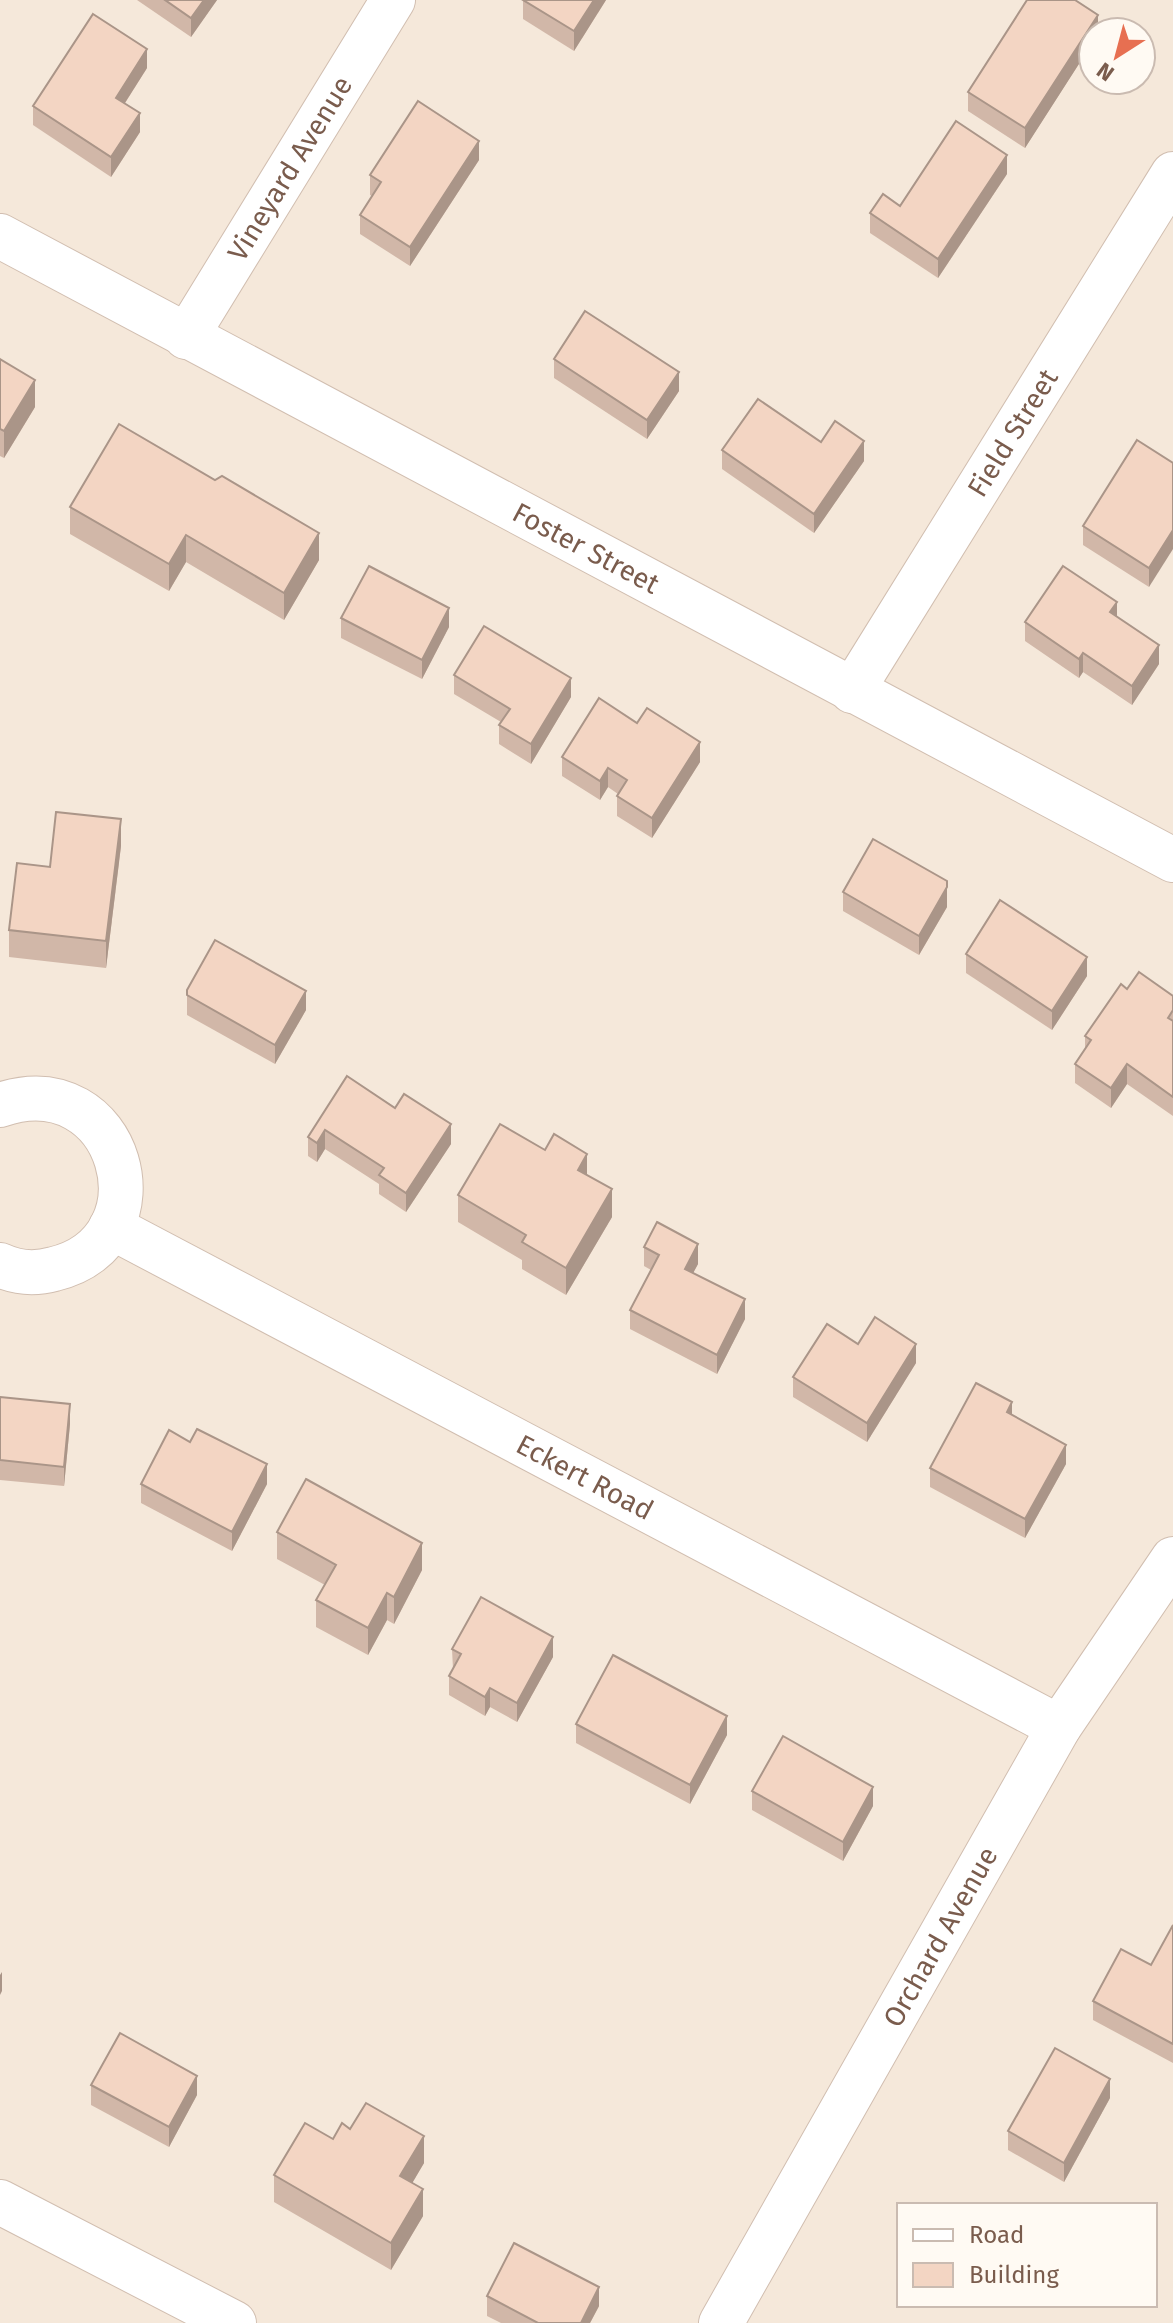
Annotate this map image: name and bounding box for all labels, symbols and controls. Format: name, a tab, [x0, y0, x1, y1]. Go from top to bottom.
north arrow	[1077, 16, 1157, 96]
text: N	[1092, 57, 1119, 87]
street label: Vineyard Avenue	[220, 70, 359, 267]
street label: Field Street	[960, 362, 1065, 503]
street label: Foster Street	[507, 495, 666, 601]
street label: Eckert Road	[511, 1427, 659, 1527]
street label: Orchard Avenue	[876, 1841, 1004, 2033]
legend	[897, 2203, 1157, 2307]
text: Road	[969, 2221, 1024, 2249]
text: Building	[969, 2261, 1059, 2289]

